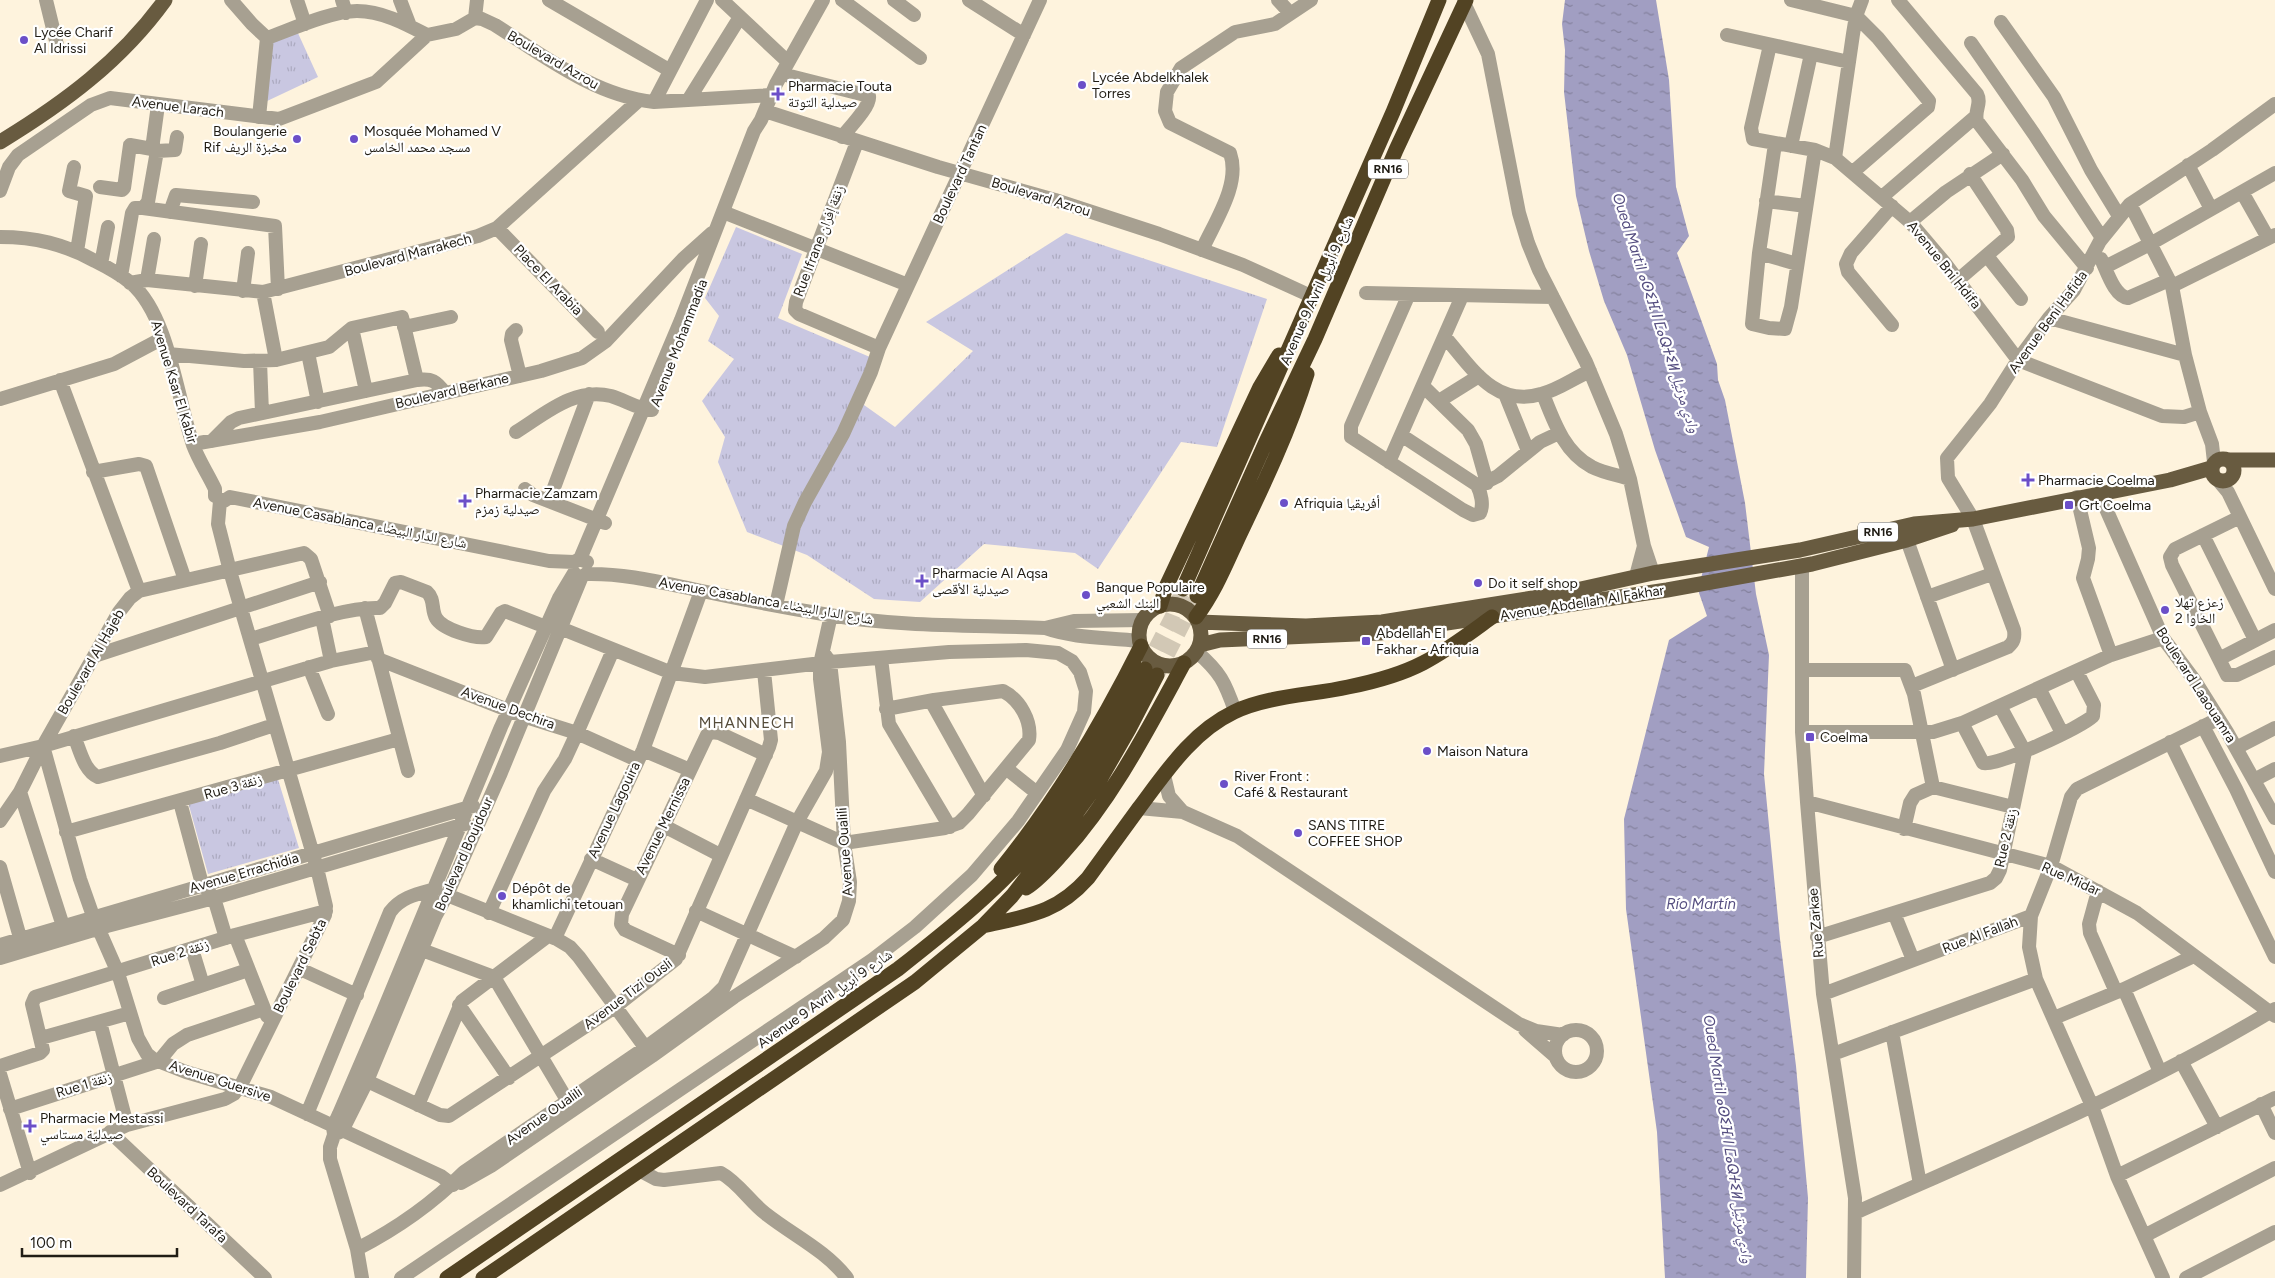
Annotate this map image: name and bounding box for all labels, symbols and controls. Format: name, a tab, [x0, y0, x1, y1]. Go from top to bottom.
place label: Lycée Charif Al Idrissi	[34, 24, 114, 57]
street label: Boulevard Azrou	[504, 27, 602, 93]
marker: Lycée Charif Al Idrissi	[18, 34, 30, 46]
place label: Lycée Abdelkhalek Torres	[1092, 69, 1209, 102]
place label: Pharmacie Touta صيدلية التوتة	[788, 78, 892, 111]
marker: Lycée Abdelkhalek Torres	[1076, 79, 1088, 91]
marker: Pharmacie Touta صيدلية التوتة	[772, 88, 784, 100]
street label: Avenue Larach	[131, 93, 225, 121]
street label: Boulevard Tantan	[930, 121, 991, 226]
place label: Boulangerie Rif مخبزة الريف	[204, 123, 287, 156]
place label: Mosquée Mohamed V مسجد محمد الخامس	[364, 123, 501, 156]
marker: Boulangerie Rif مخبزة الريف	[291, 133, 303, 145]
marker: Mosquée Mohamed V مسجد محمد الخامس	[348, 133, 360, 145]
road number: RN16	[1368, 160, 1408, 178]
street label: Boulevard Azrou	[989, 174, 1093, 220]
street label: Rue Ifrane زنقة إفران	[790, 183, 849, 300]
water label: Oued Martil ⴰⵙⵉⴼ ⵏ ⵎⴰⵕⵜⵉⵍ وادي مرتيل	[1606, 191, 1703, 436]
street label: Avenue 9 Avril شارع 9 أبريل	[1277, 214, 1358, 368]
street label: Avenue Bni Hdifa	[1903, 218, 1985, 312]
street label: Boulevard Marrakech	[343, 230, 474, 280]
street label: Place El Arabia	[510, 241, 586, 319]
street label: Avenue Beni Hafida	[2005, 267, 2091, 377]
street label: Avenue Mohammadia	[647, 277, 711, 409]
street label: Avenue Ksar El Kabir	[147, 318, 201, 446]
street label: Boulevard Berkane	[394, 370, 511, 412]
place label: Pharmacie Coelma	[2038, 472, 2155, 489]
marker: Pharmacie Coelma	[2022, 474, 2034, 486]
place label: Pharmacie Zamzam صيدلية زمزم	[475, 485, 598, 519]
street label: Avenue Casablanca شارع الدار البيضاء	[252, 494, 468, 553]
marker: Pharmacie Zamzam صيدلية زمزم	[459, 495, 471, 507]
place label: Afriquia أفريقيا	[1294, 495, 1380, 512]
marker: Afriquia أفريقيا	[1278, 497, 1290, 509]
place label: Grt Coelma	[2079, 497, 2151, 514]
marker: Grt Coelma	[2063, 499, 2075, 511]
road number: RN16	[1858, 522, 1898, 542]
place label: Pharmacie Al Aqsa صيدلية الأقصى	[932, 565, 1048, 598]
street label: Avenue Casablanca شارع الدار البيضاء	[657, 574, 874, 629]
marker: Pharmacie Al Aqsa صيدلية الأقصى	[916, 575, 928, 587]
place label: Do it self shop	[1488, 575, 1578, 592]
marker: Do it self shop	[1472, 577, 1484, 589]
place label: Banque Populaire البنك الشعبي	[1096, 579, 1205, 614]
street label: Avenue Abdellah Al Fakhar	[1499, 582, 1666, 624]
marker: Banque Populaire البنك الشعبي	[1080, 589, 1092, 601]
place label: زعزع تهلا الخاوا 2	[2175, 594, 2224, 627]
marker: زعزع تهلا الخاوا 2	[2159, 604, 2171, 616]
street label: Boulevard Al Hajeb	[54, 606, 128, 718]
street label: Boulevard Laaouamra	[2152, 624, 2240, 746]
place label: Abdellah El Fakhar - Afriquia	[1376, 625, 1479, 658]
road number: RN16	[1247, 630, 1287, 648]
marker: Abdellah El Fakhar - Afriquia	[1360, 635, 1372, 647]
street label: Avenue Dechira	[459, 683, 557, 733]
district label: MHANNECH	[699, 714, 795, 732]
place label: Coelma	[1820, 729, 1868, 746]
marker: Coelma	[1804, 731, 1816, 743]
place label: Maison Natura	[1437, 743, 1528, 760]
marker: Maison Natura	[1421, 745, 1433, 757]
street label: Avenue Lagouira	[584, 759, 644, 861]
place label: River Front : Café & Restaurant	[1234, 768, 1348, 801]
street label: Rue 3 زنقة	[202, 771, 264, 803]
street label: Avenue Mernissa	[632, 775, 694, 877]
marker: River Front : Café & Restaurant	[1218, 778, 1230, 790]
street label: Boulevard Boujdour	[431, 794, 497, 914]
street label: Avenue Oualili	[833, 807, 857, 897]
street label: Rue 2 زنقة	[1991, 807, 2021, 869]
place label: SANS TITRE COFFEE SHOP	[1308, 817, 1402, 850]
marker: SANS TITRE COFFEE SHOP	[1292, 827, 1304, 839]
street label: Avenue Errachidia	[187, 849, 301, 897]
street label: Rue Midar	[2039, 858, 2103, 900]
place label: Dépôt de khamlichi tetouan	[512, 880, 623, 913]
street label: Rue Zarkae	[1804, 887, 1828, 959]
marker: Dépôt de khamlichi tetouan	[496, 890, 508, 902]
water label: Río Martín	[1666, 895, 1736, 913]
street label: Rue Al Fallah	[1940, 913, 2020, 957]
street label: Boulevard Sebta	[270, 916, 330, 1016]
street label: Rue 2 زنقة	[149, 936, 211, 970]
street label: Avenue 9 Avril شارع 9 أبريل	[754, 946, 896, 1053]
street label: Avenue Tizi Ousli	[580, 955, 676, 1033]
water label: Oued Martil ⴰⵙⵉⴼ ⵏ ⵎⴰⵕⵜⵉⵍ وادي مرتيل	[1697, 1014, 1757, 1265]
street label: Avenue Guersive	[167, 1057, 273, 1106]
street label: Rue 1 زنقة	[54, 1068, 114, 1102]
street label: Avenue Oualili	[503, 1083, 585, 1149]
place label: Pharmacie Mestassi صيدلية مستاسي	[40, 1110, 163, 1145]
marker: Pharmacie Mestassi صيدلية مستاسي	[24, 1120, 36, 1132]
street label: Boulevard Tarafa	[143, 1163, 231, 1247]
scale bar	[22, 1226, 178, 1258]
text: 100 m	[30, 1234, 72, 1252]

